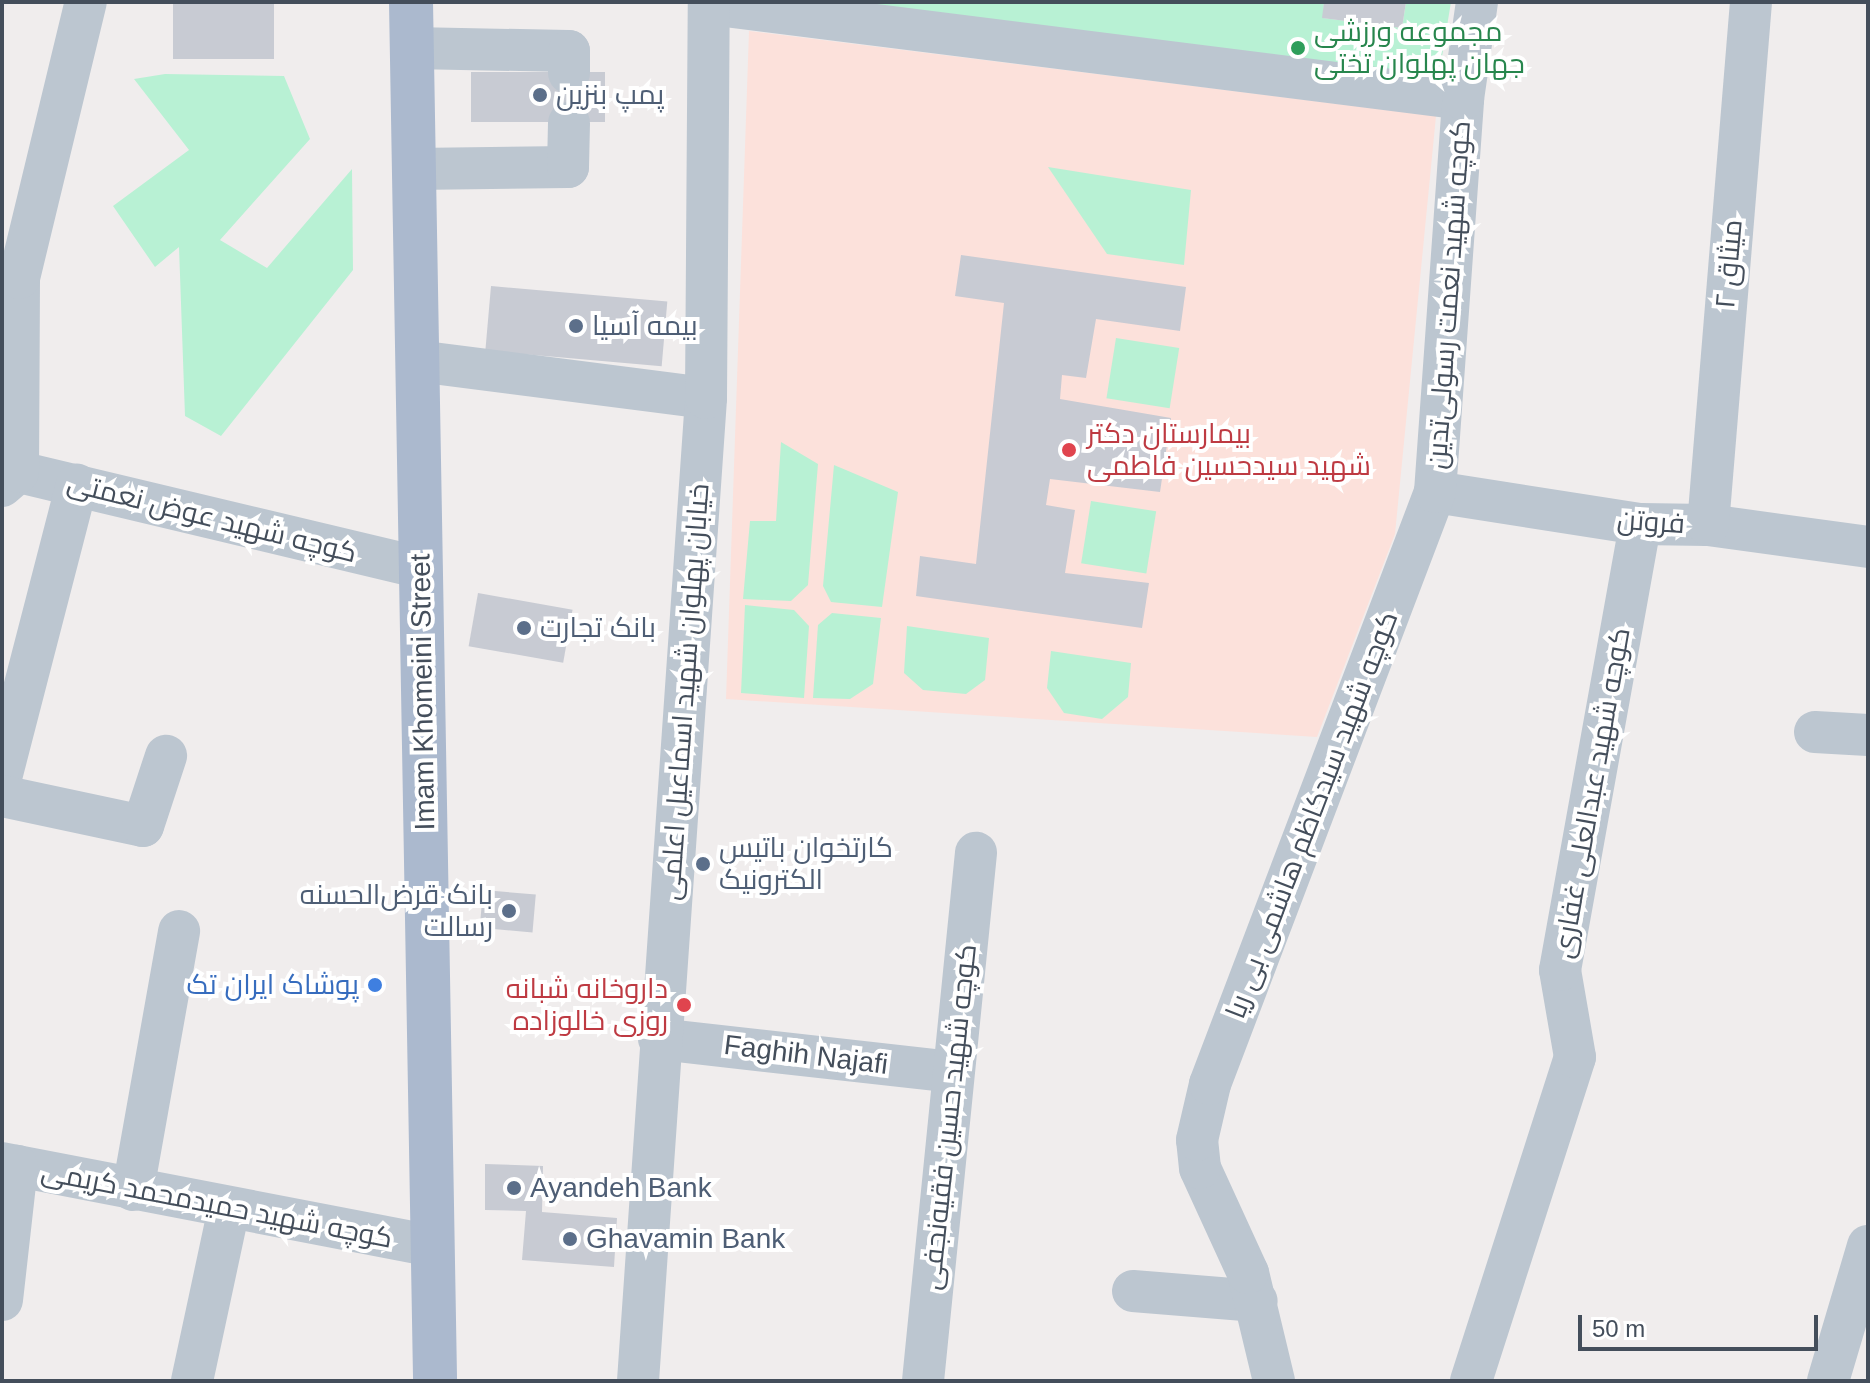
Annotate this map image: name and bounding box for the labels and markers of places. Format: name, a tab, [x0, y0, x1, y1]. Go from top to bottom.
place label: مجموعه ورزشی جهان پهلوان تختی	[1314, 15, 1525, 81]
marker: مجموعه ورزشی جهان پهلوان تختی	[1289, 39, 1307, 57]
place label: پمپ بنزین	[556, 78, 664, 112]
marker: پمپ بنزین	[531, 86, 549, 104]
place label: بیمه آسیا	[592, 309, 698, 343]
marker: بیمه آسیا	[567, 317, 585, 335]
place label: بیمارستان دکتر شهید سیدحسین فاطمی	[1087, 417, 1371, 483]
marker: بیمارستان دکتر شهید سیدحسین فاطمی	[1058, 439, 1080, 461]
place label: بانک تجارت	[540, 611, 656, 645]
marker: بانک تجارت	[515, 619, 533, 637]
place label: کارتخوان باتیس الکترونیک	[719, 831, 893, 897]
marker: کارتخوان باتیس الکترونیک	[694, 855, 712, 873]
place label: بانک قرض‌الحسنه رسالت	[300, 878, 493, 944]
marker: بانک قرض‌الحسنه رسالت	[500, 902, 518, 920]
place label: پوشاک ایران تک	[186, 968, 359, 1002]
place label: داروخانه شبانه روزی خالوزاده	[506, 972, 668, 1038]
marker: پوشاک ایران تک	[366, 976, 384, 994]
marker: داروخانه شبانه روزی خالوزاده	[675, 996, 693, 1014]
place label: Ayandeh Bank	[530, 1171, 712, 1205]
marker: Ayandeh Bank	[505, 1179, 523, 1197]
place label: Ghavamin Bank	[586, 1222, 785, 1256]
marker: Ghavamin Bank	[561, 1230, 579, 1248]

